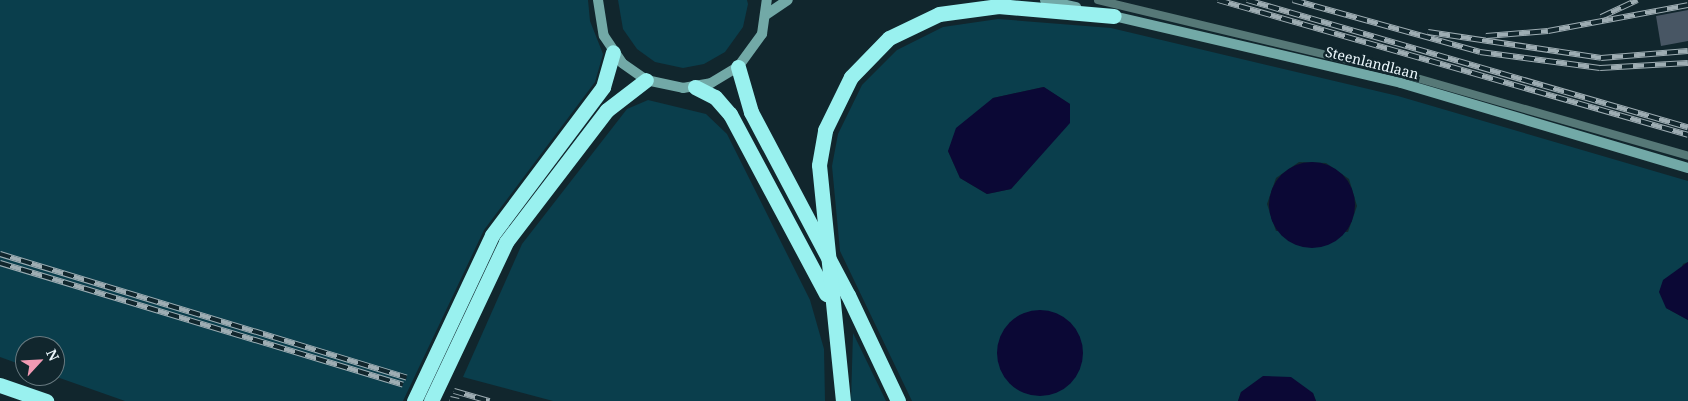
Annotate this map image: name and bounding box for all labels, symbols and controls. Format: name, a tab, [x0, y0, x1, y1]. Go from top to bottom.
street label: Steenlandlaan	[1324, 43, 1420, 83]
north arrow	[15, 336, 65, 386]
text: N	[42, 346, 64, 364]

